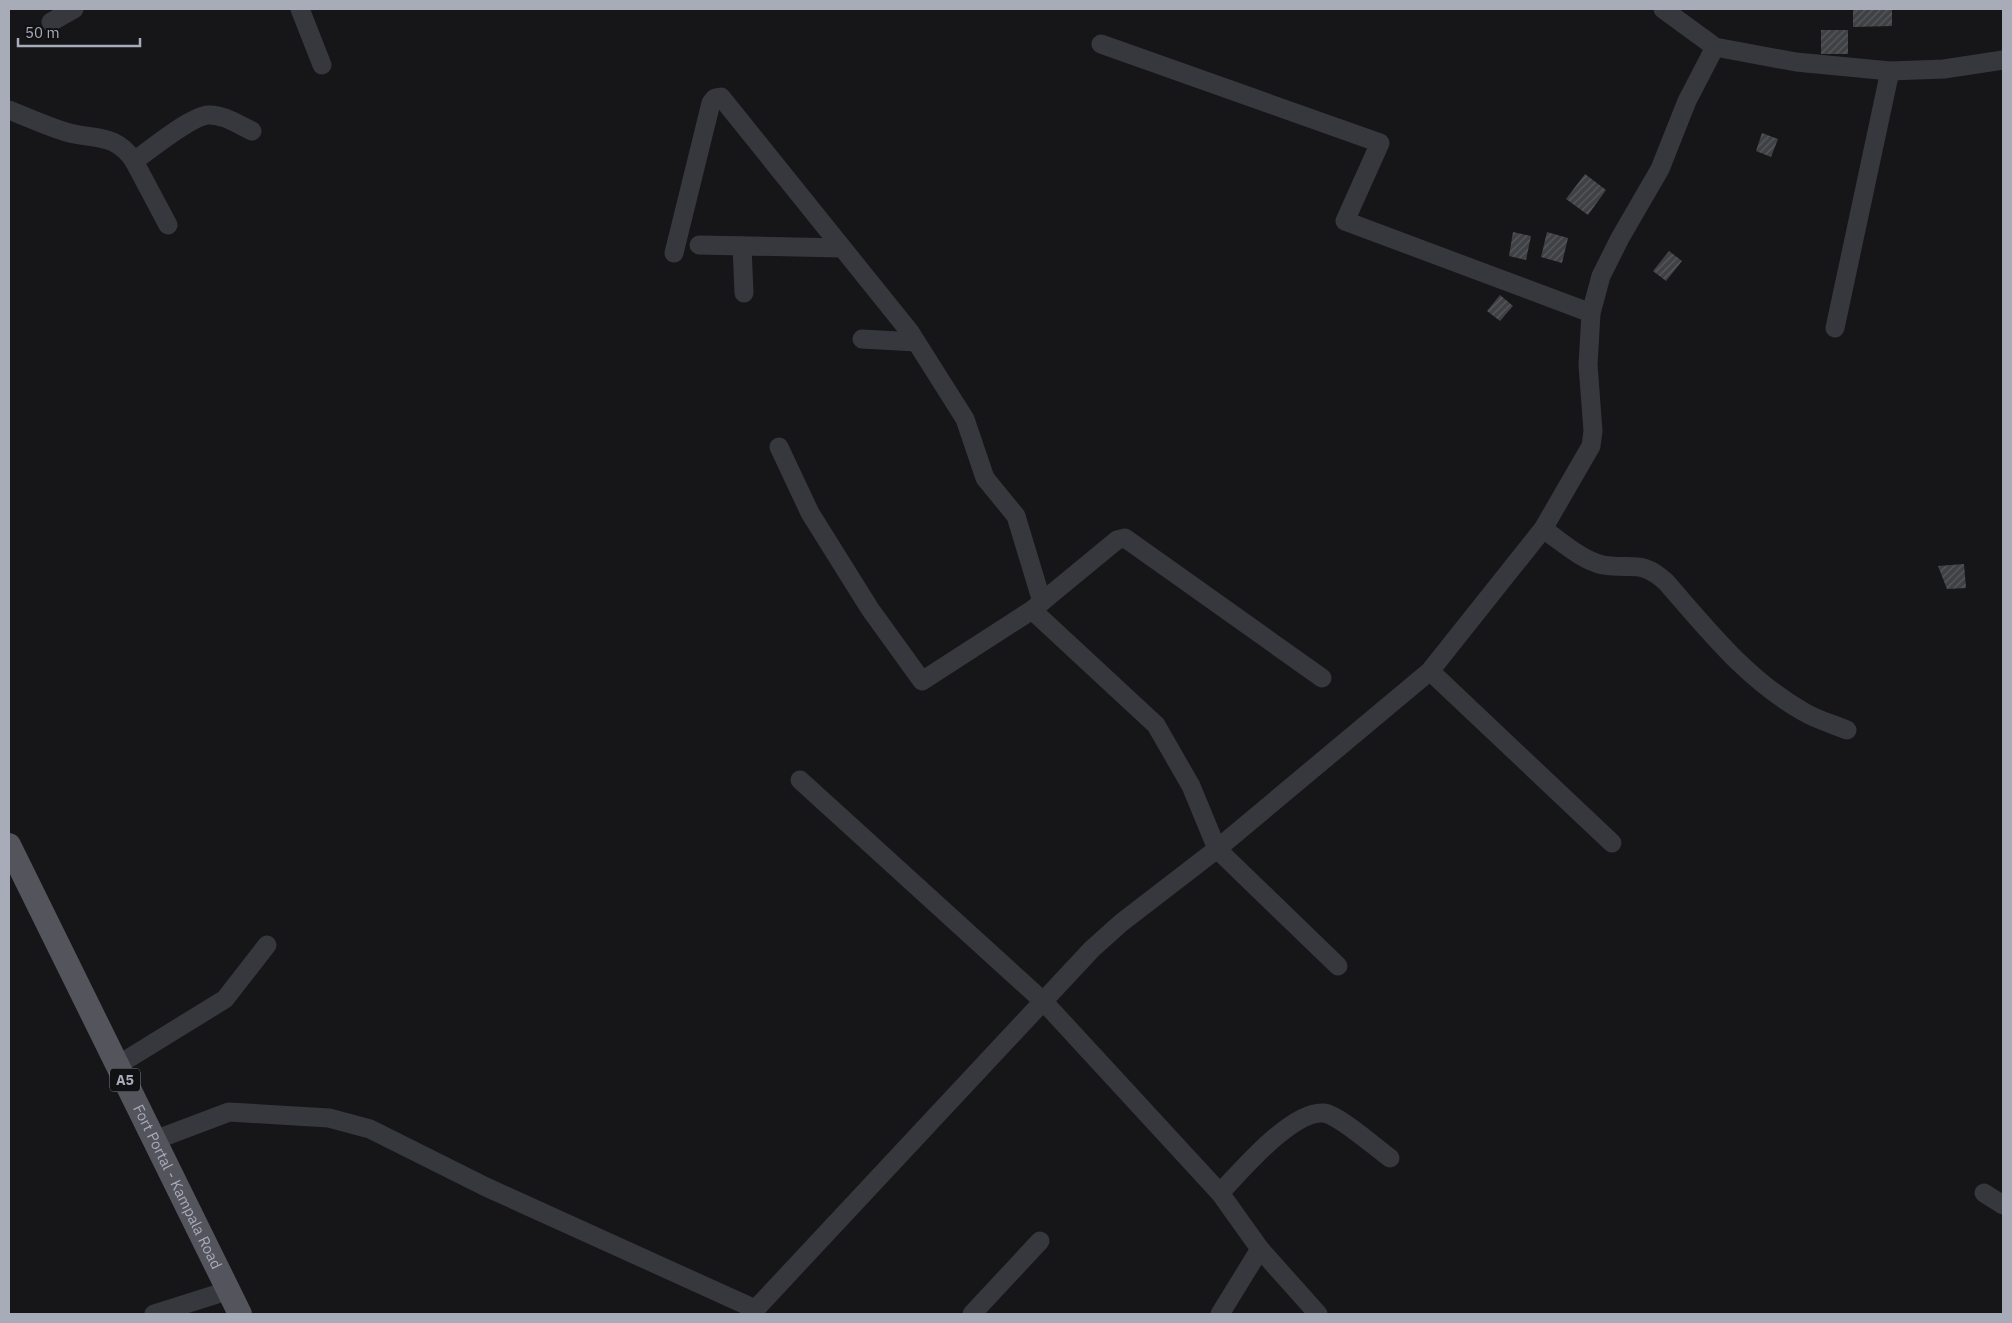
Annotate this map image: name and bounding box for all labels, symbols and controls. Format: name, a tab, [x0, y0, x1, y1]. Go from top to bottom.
scale bar	[18, 15, 140, 47]
text: 50 m	[25, 23, 60, 42]
road number: A5	[110, 1068, 140, 1092]
street label: Fort Portal - Kampala Road	[129, 1101, 226, 1272]

